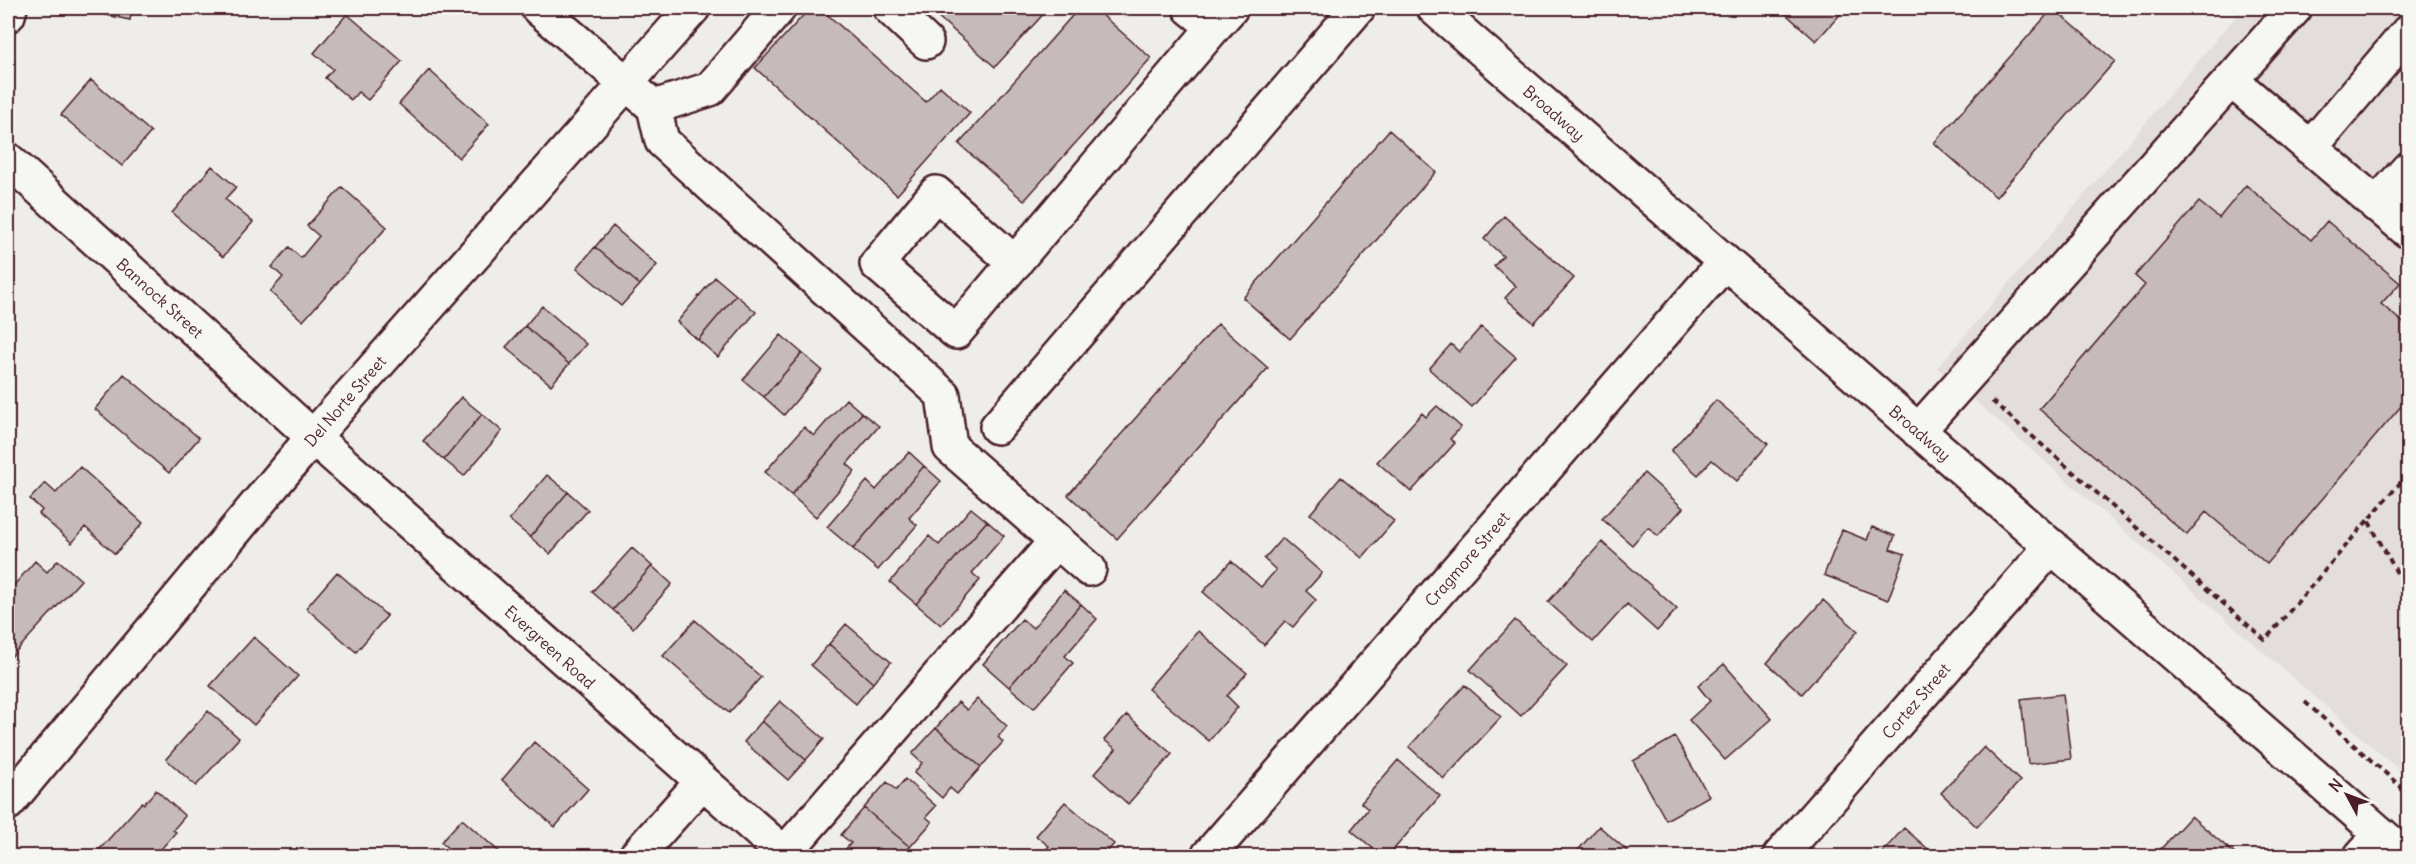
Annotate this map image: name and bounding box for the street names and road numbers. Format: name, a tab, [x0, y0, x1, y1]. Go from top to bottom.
street label: Broadway	[1519, 81, 1589, 145]
street label: Bannock Street	[112, 254, 208, 343]
street label: Del Norte Street	[300, 351, 390, 451]
street label: Broadway	[1885, 401, 1955, 465]
street label: Cragmore Street	[1420, 507, 1514, 610]
street label: Evergreen Road	[501, 601, 599, 693]
street label: Cortez Street	[1878, 659, 1955, 743]

